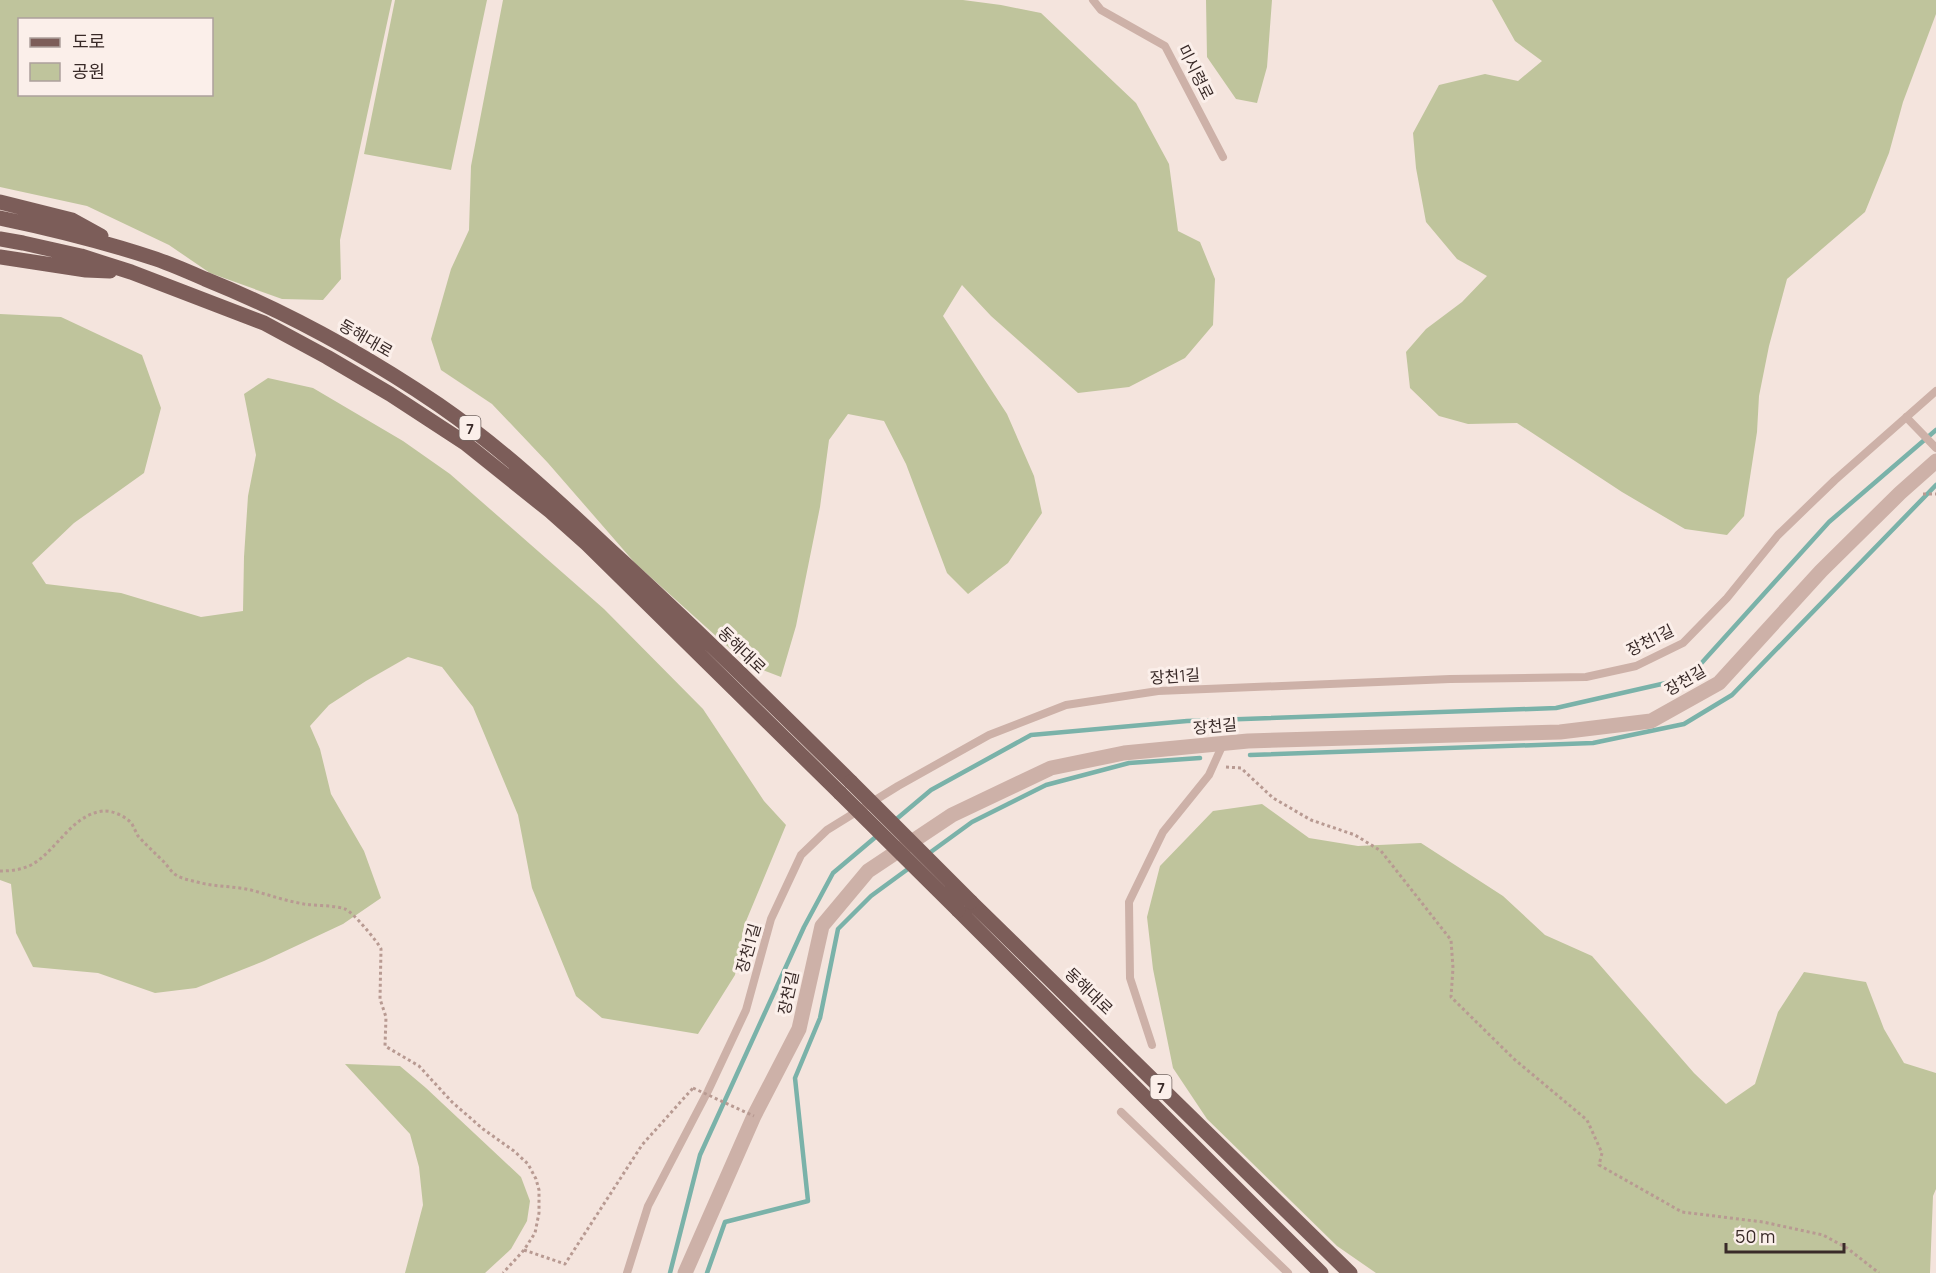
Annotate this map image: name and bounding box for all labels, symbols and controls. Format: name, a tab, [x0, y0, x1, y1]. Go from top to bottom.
legend	[18, 18, 213, 96]
text: 도로	[72, 29, 105, 53]
street label: 미시령로	[1173, 41, 1219, 103]
text: 공원	[72, 59, 105, 83]
street label: 동해대로	[335, 314, 397, 362]
road number: 7	[460, 416, 480, 440]
street label: 장천1길	[1623, 619, 1677, 661]
street label: 동해대로	[713, 622, 771, 679]
street label: 장천길	[1660, 659, 1710, 701]
street label: 장천1길	[1149, 663, 1201, 689]
street label: 장천길	[1192, 713, 1238, 739]
street label: 장천1길	[730, 921, 766, 975]
street label: 동해대로	[1060, 963, 1118, 1020]
street label: 장천길	[773, 969, 803, 1017]
road number: 7	[1150, 1075, 1172, 1099]
scale bar	[1726, 1216, 1844, 1254]
text: 50 m	[1735, 1224, 1775, 1248]

